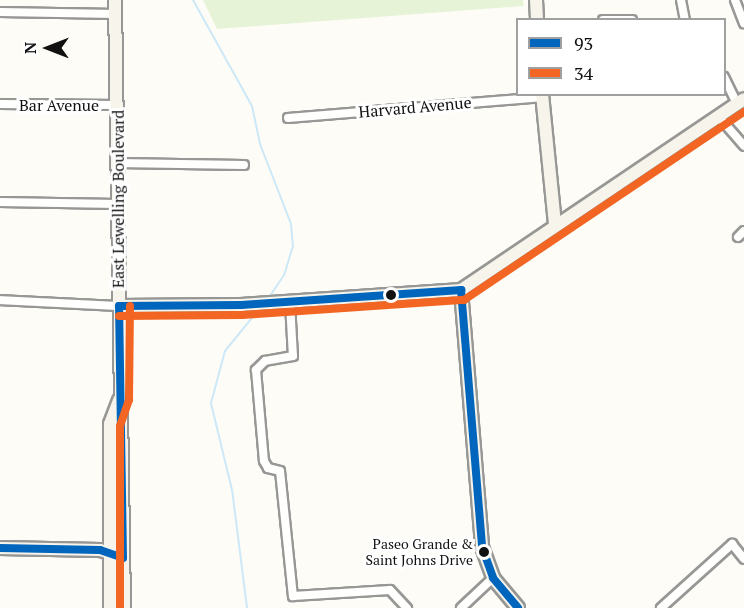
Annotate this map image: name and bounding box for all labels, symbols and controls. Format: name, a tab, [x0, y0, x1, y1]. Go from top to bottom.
north arrow	[18, 18, 78, 78]
legend	[516, 18, 726, 96]
text: 93	[574, 31, 593, 55]
text: N	[19, 42, 41, 54]
text: 34	[574, 61, 593, 85]
street label: Harvard Avenue	[358, 92, 472, 122]
street label: Bar Avenue	[19, 95, 99, 115]
street label: East Lewelling Boulevard	[108, 110, 128, 288]
unlabelled marker	[385, 289, 397, 301]
place label: Paseo Grande & Saint Johns Drive	[365, 536, 473, 568]
marker: Paseo Grande & Saint Johns Drive	[478, 546, 490, 558]

